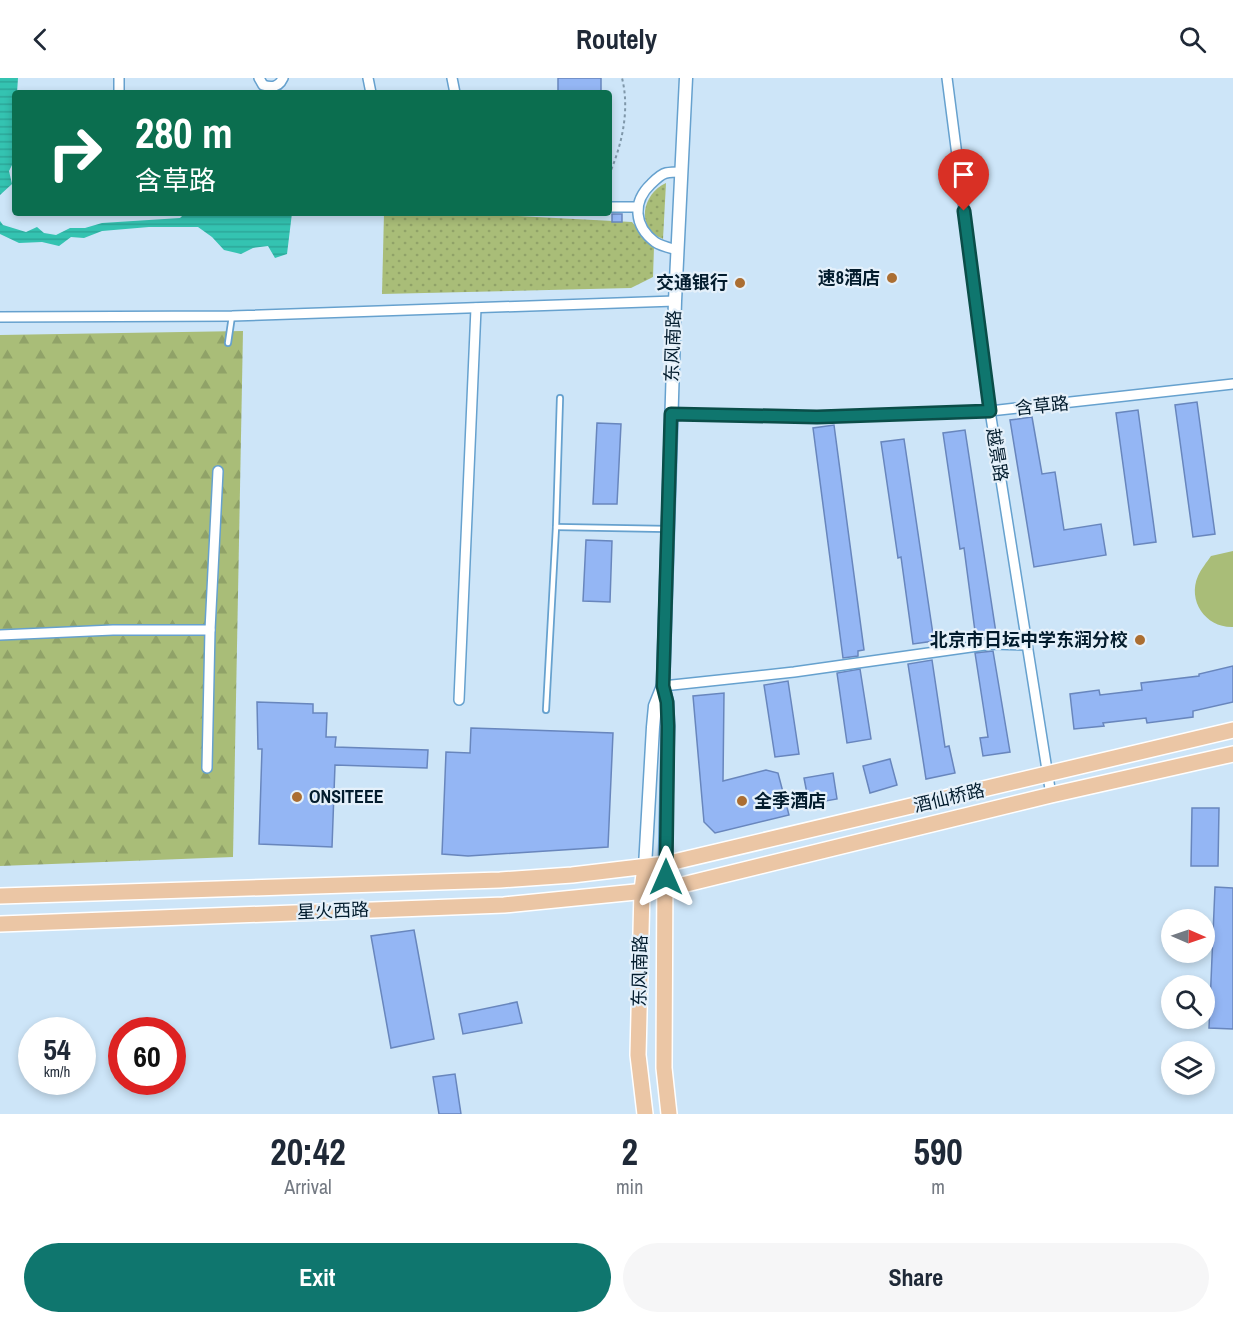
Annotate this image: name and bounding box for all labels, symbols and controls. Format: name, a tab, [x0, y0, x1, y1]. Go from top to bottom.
text: Routely	[576, 21, 657, 57]
icon: back	[24, 23, 57, 56]
icon: search	[1176, 23, 1209, 56]
text: 280 m	[135, 105, 233, 161]
icon: right	[36, 114, 114, 192]
pin	[938, 149, 989, 211]
icon: arrive	[947, 158, 980, 191]
text: 含草路	[135, 162, 216, 198]
place label: 速8酒店	[818, 265, 880, 290]
place label: 交通银行	[656, 270, 728, 295]
marker: 速8酒店	[885, 271, 899, 285]
marker: 交通银行	[733, 276, 747, 290]
street label: 东风南路	[659, 310, 686, 382]
street label: 含草路	[1014, 390, 1070, 421]
street label: 越景路	[981, 426, 1014, 484]
place label: 北京市日坛中学东润分校	[930, 627, 1128, 652]
marker: 北京市日坛中学东润分校	[1133, 633, 1147, 647]
street label: 酒仙桥路	[911, 777, 987, 818]
place label: ONSITEEE	[309, 784, 384, 809]
place label: 全季酒店	[754, 788, 826, 813]
marker: ONSITEEE	[290, 790, 304, 804]
marker: 全季酒店	[735, 794, 749, 808]
position arrow	[634, 845, 698, 909]
street label: 星火西路	[297, 897, 369, 924]
north arrow	[1161, 909, 1215, 963]
map controls	[1161, 909, 1215, 1095]
street label: 东风南路	[626, 935, 653, 1007]
button: search	[1161, 975, 1215, 1029]
speed limit sign: 60	[108, 1017, 186, 1095]
text: 54	[43, 1029, 71, 1069]
button: layers	[1161, 1041, 1215, 1095]
text: km/h	[44, 1061, 70, 1082]
text: 20:42	[270, 1128, 346, 1176]
text: 2	[621, 1128, 638, 1176]
text: 590	[914, 1128, 963, 1176]
text: Arrival	[284, 1173, 332, 1200]
text: min	[616, 1173, 643, 1200]
text: m	[931, 1173, 945, 1200]
button: Exit	[24, 1243, 611, 1312]
button: Share	[623, 1243, 1209, 1312]

